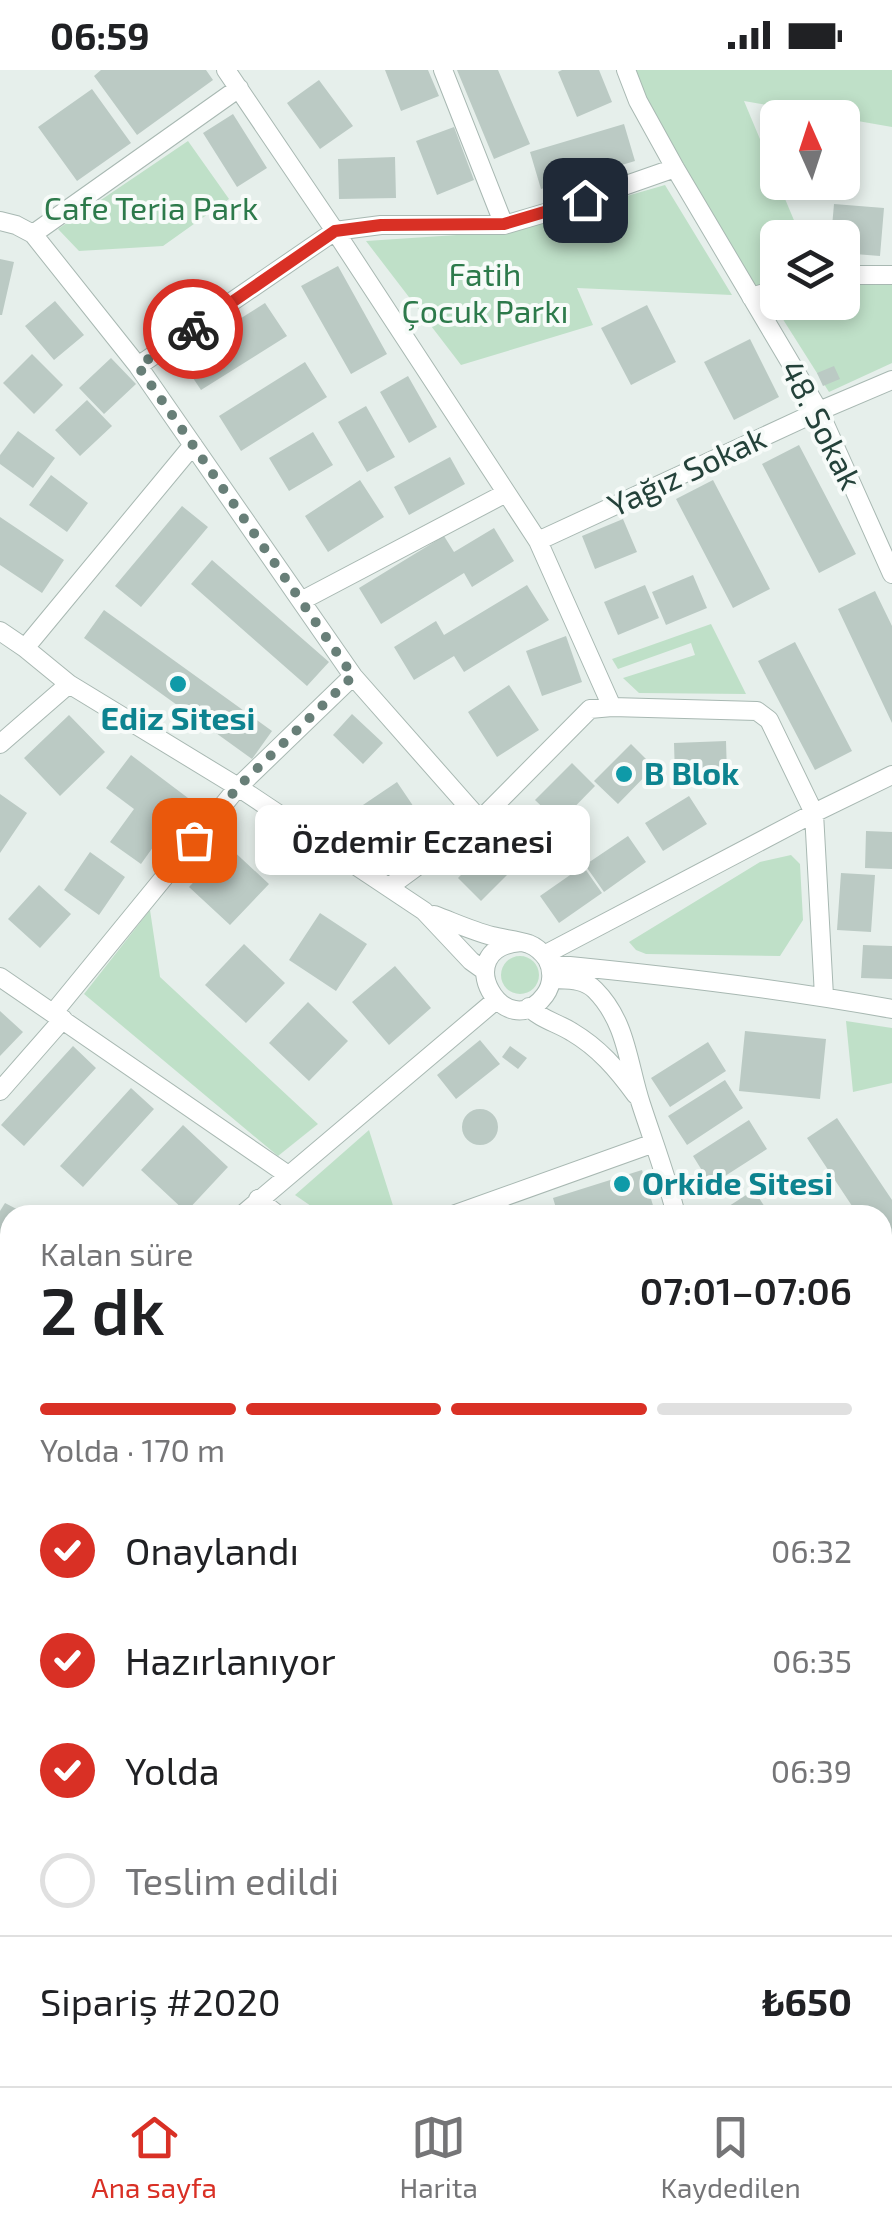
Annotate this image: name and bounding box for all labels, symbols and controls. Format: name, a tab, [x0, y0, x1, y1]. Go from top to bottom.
text: 06:59	[50, 12, 150, 58]
north arrow	[760, 100, 860, 200]
map controls	[760, 100, 860, 320]
pin	[543, 158, 628, 243]
icon: home	[558, 173, 613, 228]
park label: Cafe Teria Park	[44, 188, 258, 226]
button: layers	[760, 220, 860, 320]
park label: Fatih Çocuk Parkı	[402, 254, 568, 331]
courier	[143, 279, 243, 379]
icon: bike	[166, 302, 221, 357]
street label: 48. Sokak	[774, 353, 871, 495]
street label: Yağız Sokak	[601, 417, 771, 523]
marker: Ediz Sitesi	[167, 673, 189, 695]
place label: Ediz Sitesi	[101, 698, 255, 736]
place label: B Blok	[644, 753, 739, 791]
marker: B Blok	[613, 763, 635, 785]
pin	[152, 798, 237, 883]
callout: Özdemir Eczanesi	[254, 805, 589, 875]
icon: bag	[167, 813, 222, 868]
text: Özdemir Eczanesi	[292, 821, 553, 859]
place label: Orkide Sitesi	[642, 1163, 833, 1201]
marker: Orkide Sitesi	[611, 1173, 633, 1195]
text: Kalan süre	[40, 1234, 193, 1272]
text: 07:01–07:06	[640, 1267, 852, 1313]
text: 2 dk	[40, 1270, 165, 1348]
text: Yolda · 170 m	[40, 1430, 225, 1468]
icon: check	[40, 1523, 95, 1578]
text: Onaylandı	[125, 1527, 299, 1573]
text: 06:32	[771, 1531, 852, 1569]
icon: check	[40, 1633, 95, 1688]
text: Hazırlanıyor	[125, 1637, 336, 1683]
text: 06:35	[772, 1641, 852, 1679]
icon: check	[40, 1743, 95, 1798]
text: Yolda	[125, 1747, 220, 1793]
text: 06:39	[771, 1751, 852, 1789]
text: Teslim edildi	[125, 1857, 339, 1903]
text: Sipariş #2020	[40, 1978, 281, 2024]
text: ₺650	[762, 1978, 852, 2024]
tab: Ana sayfa	[91, 2110, 217, 2204]
tab: Harita	[400, 2110, 478, 2204]
tab: Kaydedilen	[660, 2110, 801, 2204]

